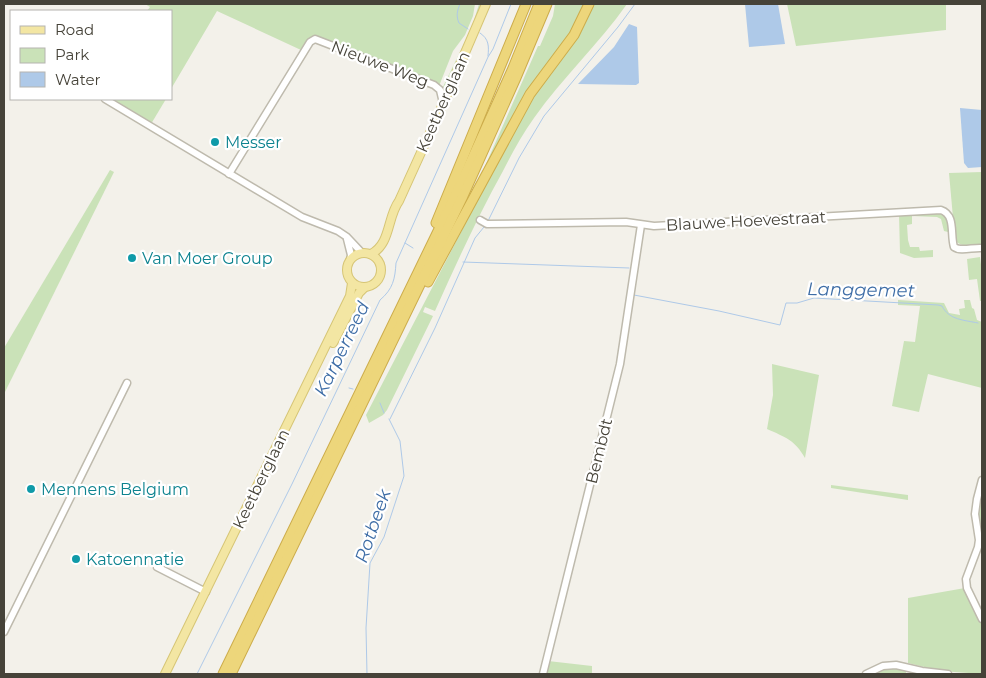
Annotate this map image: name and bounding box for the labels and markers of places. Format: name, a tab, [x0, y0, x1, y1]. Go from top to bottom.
place label: Messer	[225, 133, 282, 152]
marker: Messer	[209, 136, 221, 148]
place label: Van Moer Group	[142, 249, 273, 268]
marker: Van Moer Group	[126, 252, 138, 264]
place label: Mennens Belgium	[41, 480, 189, 499]
marker: Mennens Belgium	[25, 483, 37, 495]
place label: Katoennatie	[86, 550, 184, 569]
marker: Katoennatie	[70, 553, 82, 565]

